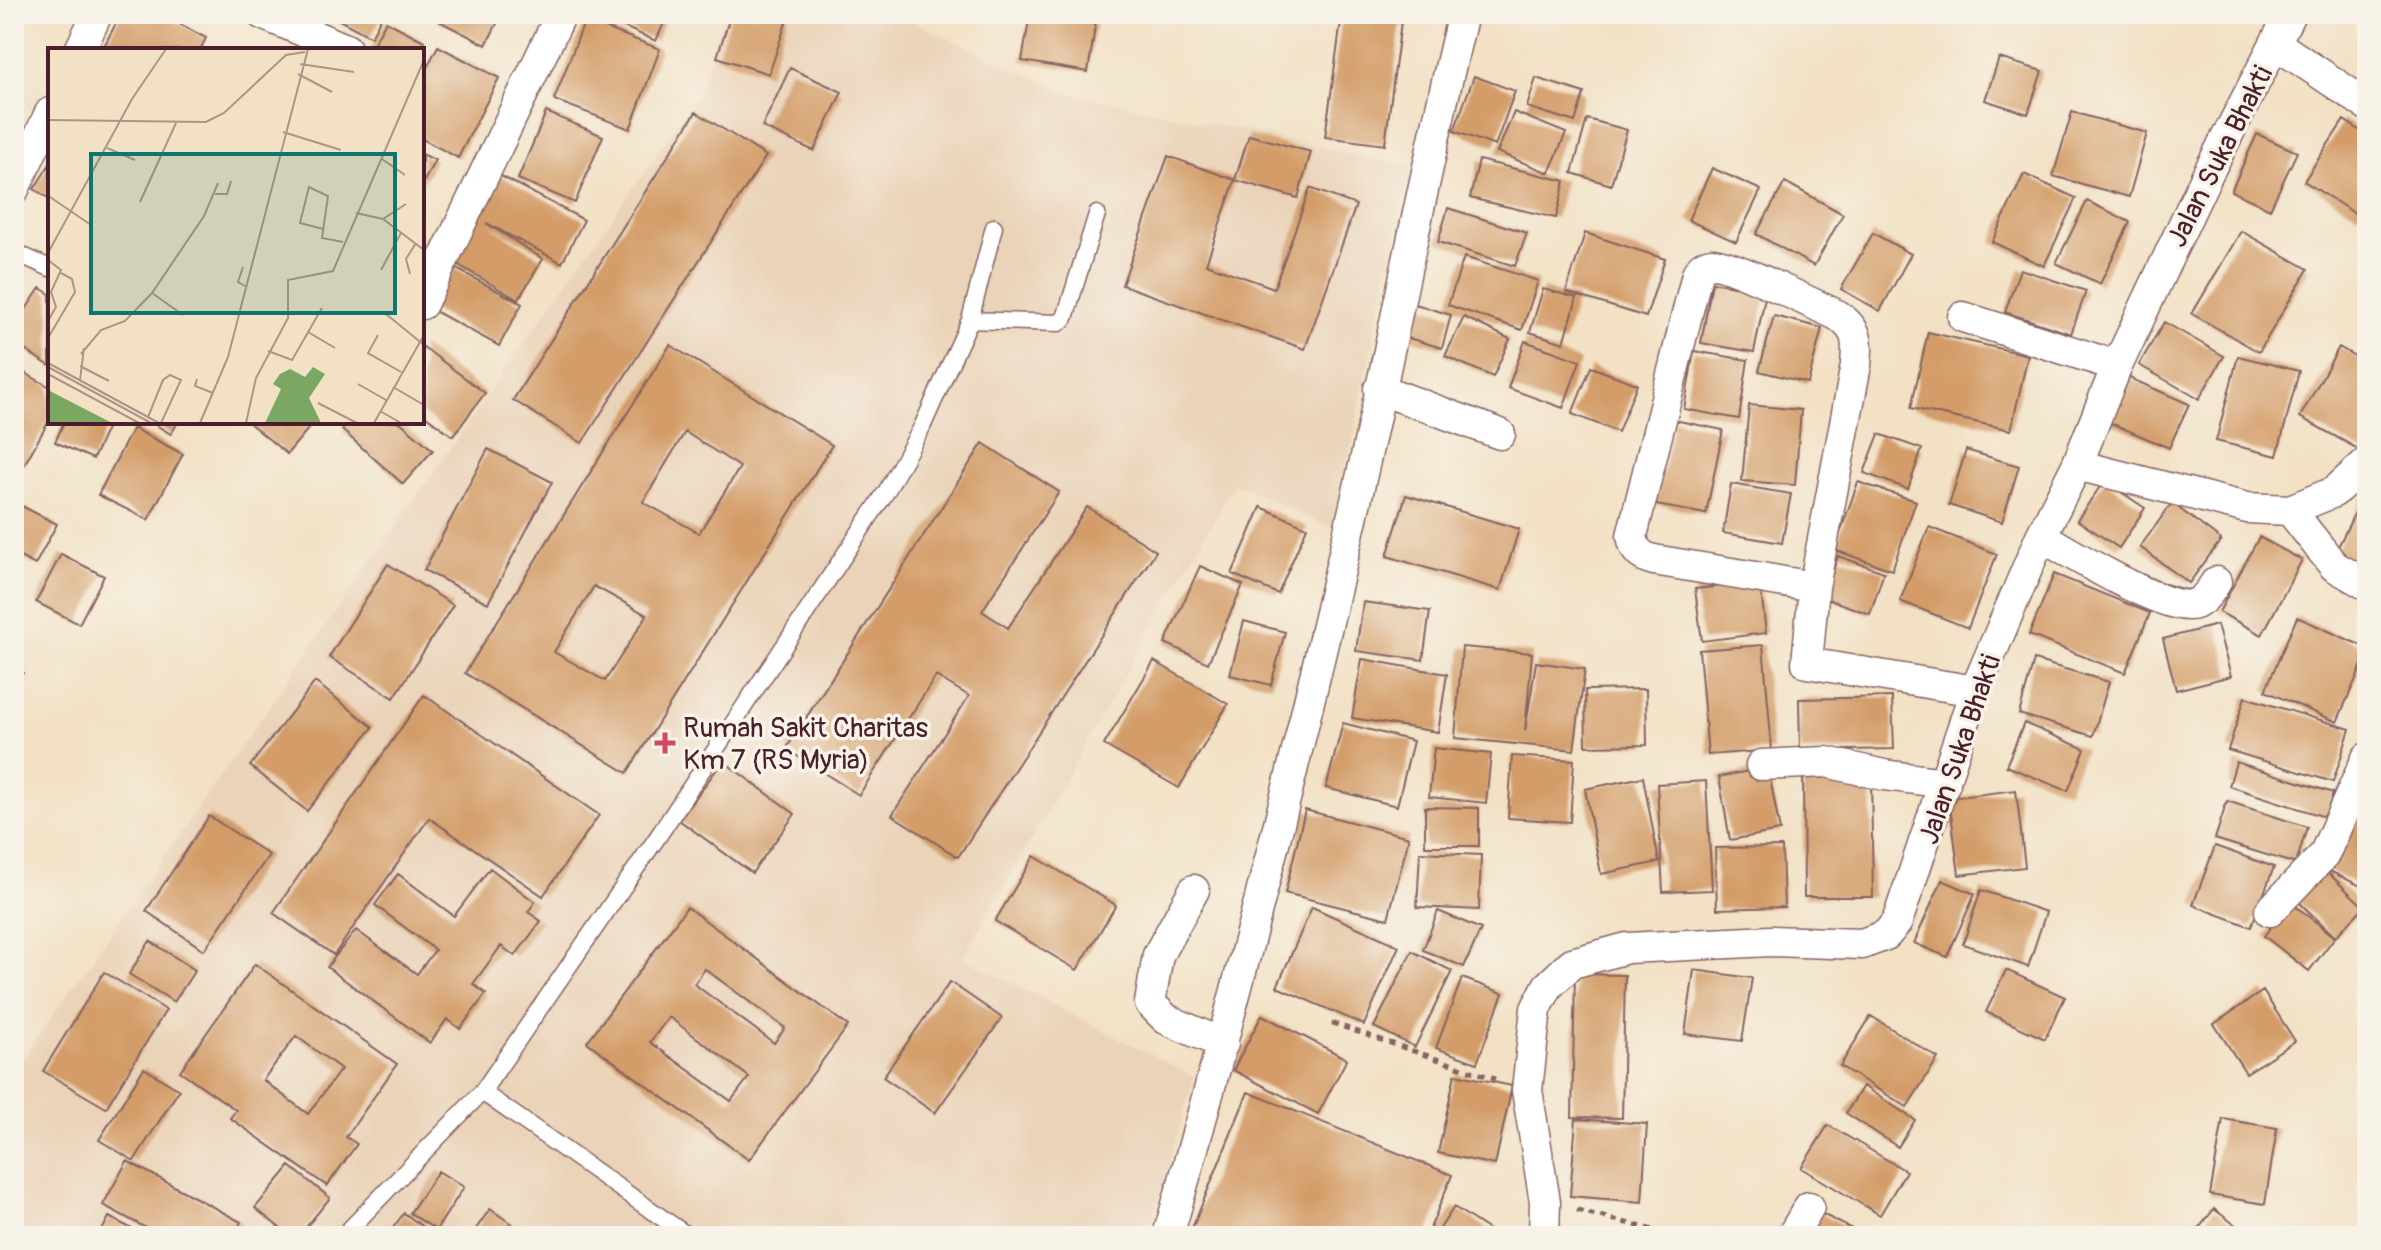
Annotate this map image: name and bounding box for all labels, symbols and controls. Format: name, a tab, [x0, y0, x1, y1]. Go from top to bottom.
inset map	[48, 48, 424, 424]
street label: Jalan Suka Bhakti	[2160, 60, 2281, 253]
street label: Jalan Suka Bhakti	[1912, 650, 2009, 849]
place label: Rumah Sakit Charitas Km 7 (RS Myria)	[683, 711, 929, 778]
marker: Rumah Sakit Charitas Km 7 (RS Myria)	[654, 732, 676, 754]

